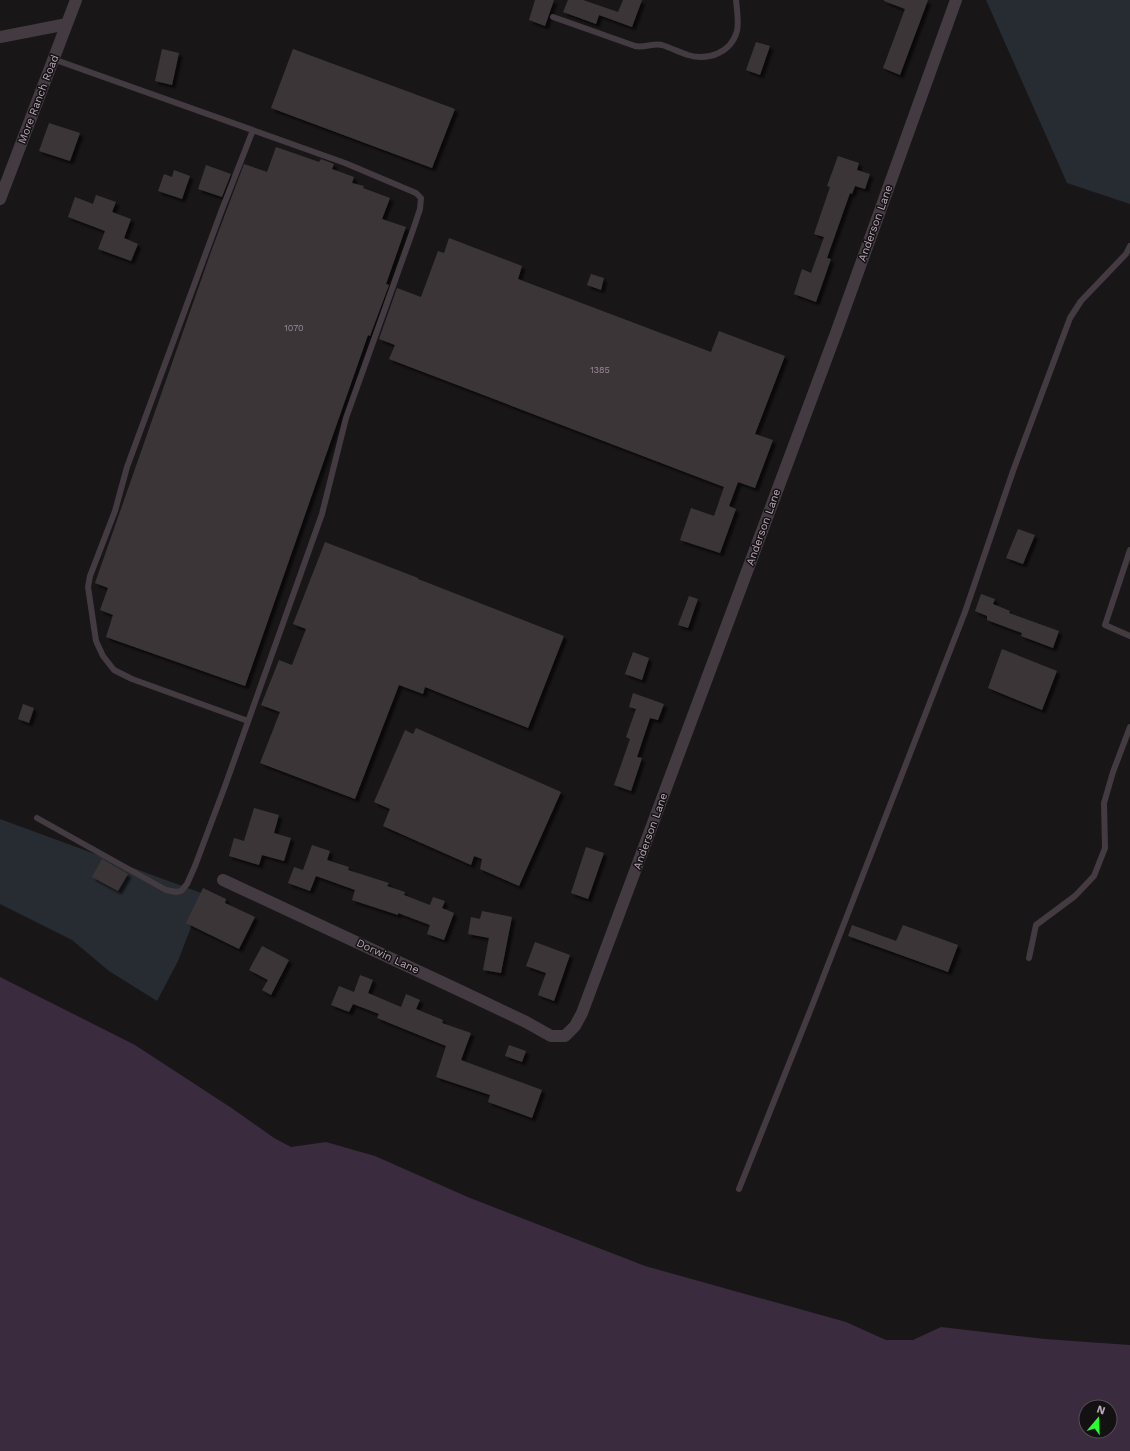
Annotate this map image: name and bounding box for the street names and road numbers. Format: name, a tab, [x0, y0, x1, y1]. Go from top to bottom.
street label: More Ranch Road	[16, 53, 61, 146]
street label: Anderson Lane	[856, 183, 895, 263]
street label: Anderson Lane	[744, 487, 783, 567]
street label: Anderson Lane	[631, 791, 670, 871]
street label: Dorwin Lane	[354, 936, 421, 977]

